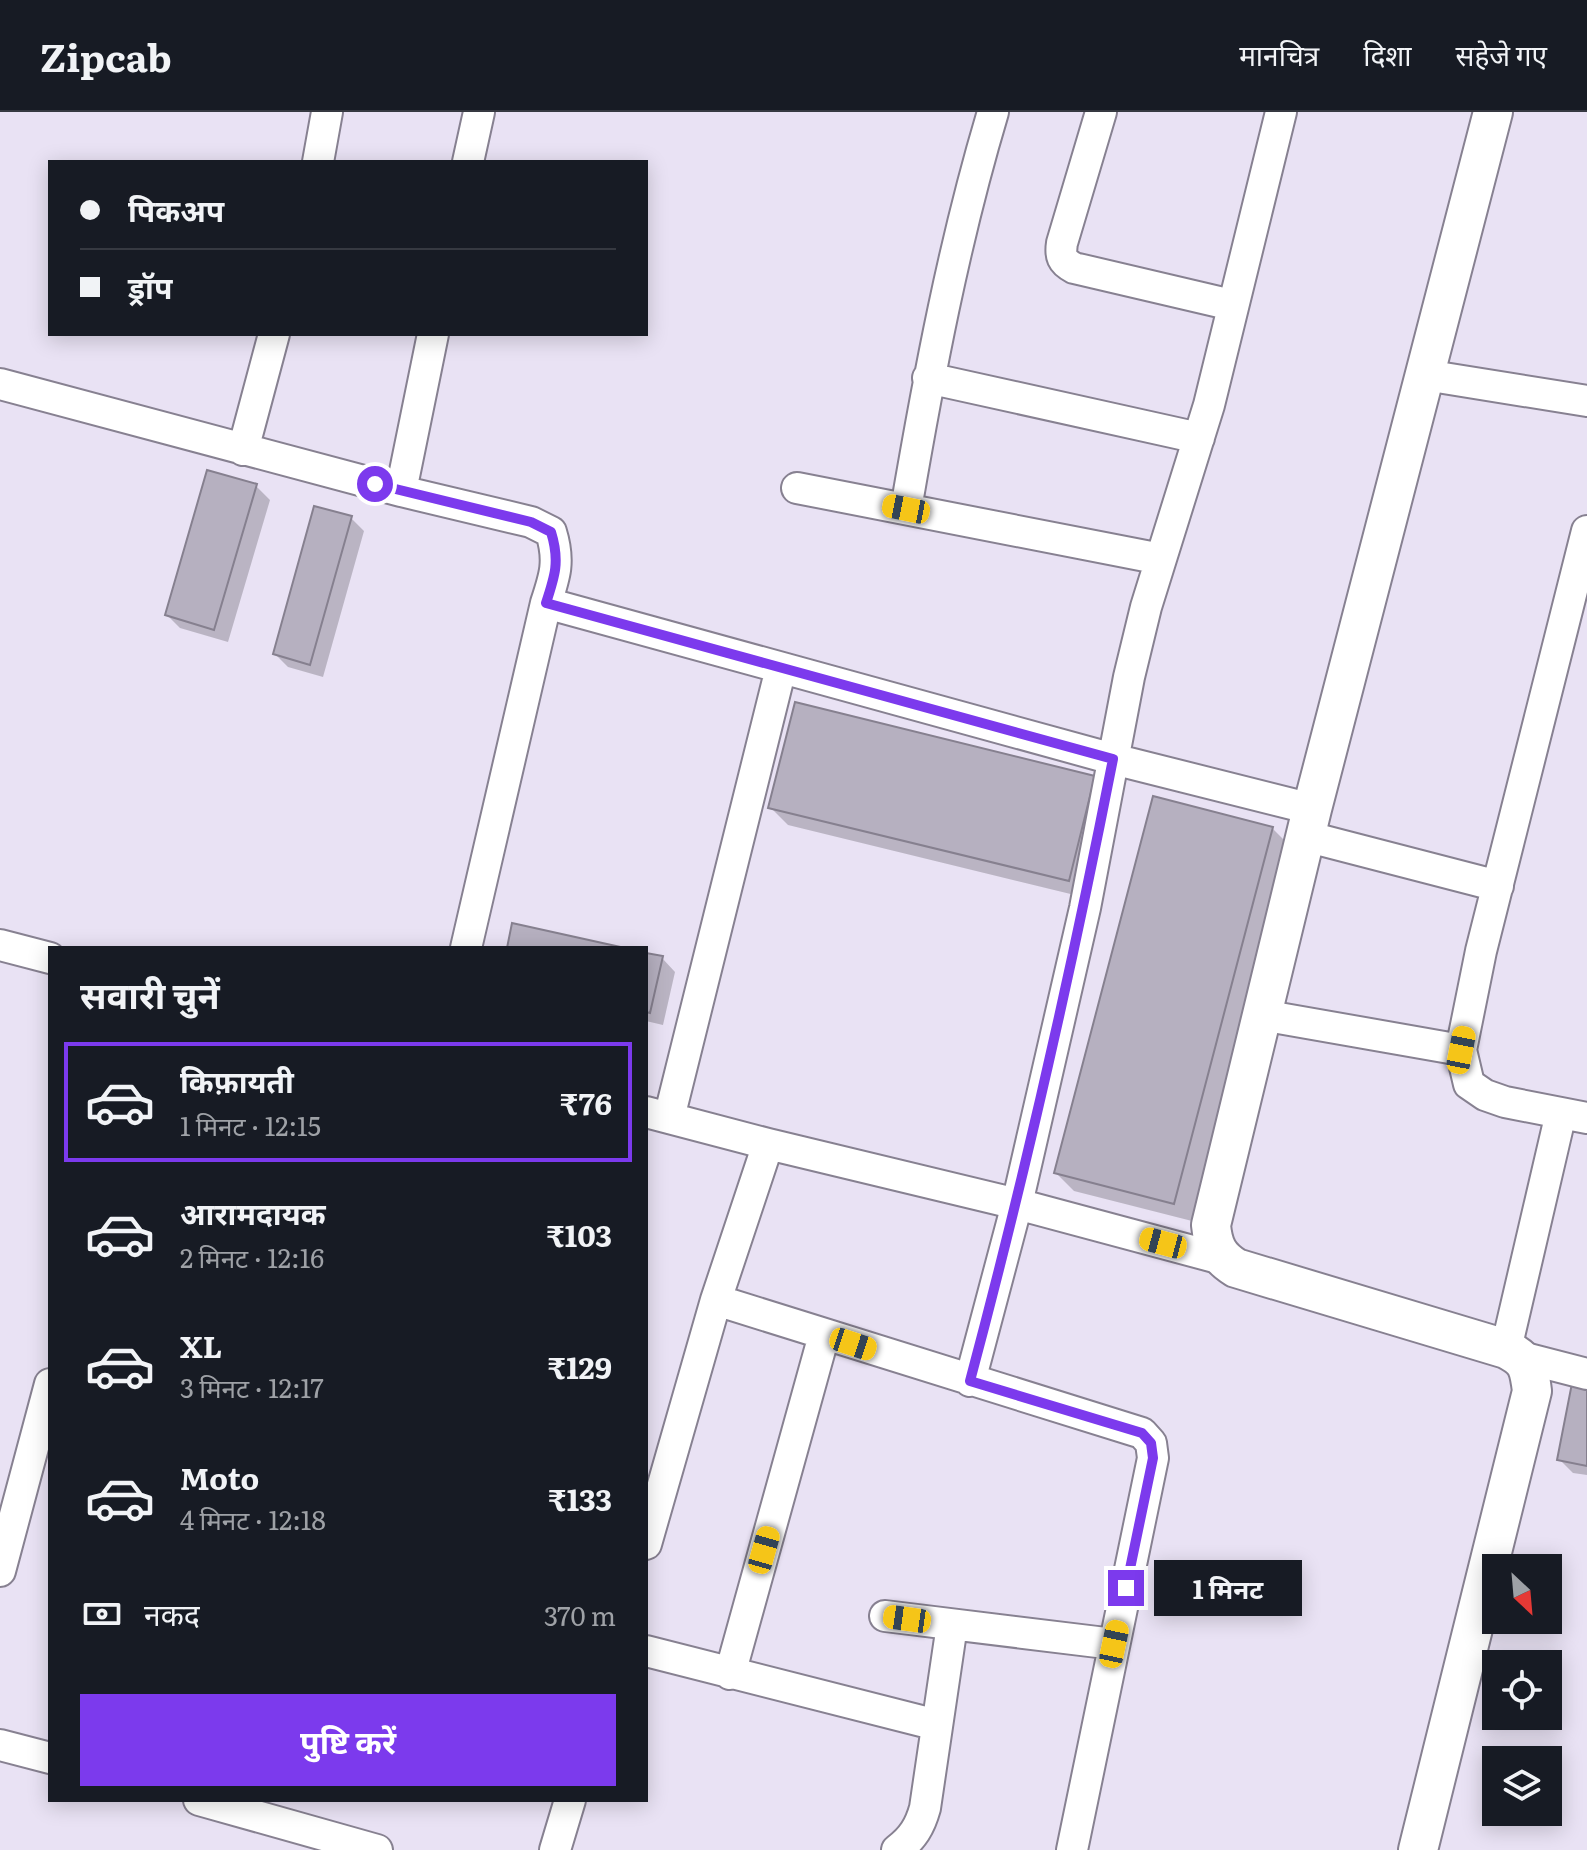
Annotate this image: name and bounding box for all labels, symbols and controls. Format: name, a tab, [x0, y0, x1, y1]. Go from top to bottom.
text: Zipcab	[40, 27, 172, 84]
text: मानचित्र	[1239, 33, 1319, 75]
text: दिशा	[1363, 33, 1412, 75]
text: सहेजे गए	[1456, 33, 1547, 75]
text: पिकअप	[128, 187, 224, 231]
text: ड्रॉप	[128, 264, 172, 308]
route start	[357, 466, 393, 502]
car	[880, 493, 932, 525]
text: सवारी चुनें	[80, 967, 220, 1020]
car	[1445, 1024, 1477, 1076]
text: किफ़ायती	[180, 1058, 294, 1102]
icon: car	[84, 1066, 156, 1138]
text: ₹76	[560, 1080, 612, 1124]
text: 1 मिनट · 12:15	[180, 1105, 321, 1144]
text: आरामदायक	[180, 1190, 326, 1234]
icon: car	[84, 1198, 156, 1270]
text: ₹103	[546, 1212, 612, 1256]
car	[1137, 1225, 1189, 1261]
text: 2 मिनट · 12:16	[180, 1237, 324, 1276]
text: XL	[180, 1323, 222, 1367]
car	[826, 1325, 880, 1363]
icon: car	[84, 1330, 156, 1402]
text: ₹129	[548, 1344, 612, 1388]
text: 3 मिनट · 12:17	[180, 1367, 324, 1406]
text: Moto	[180, 1455, 259, 1499]
icon: car	[84, 1462, 156, 1534]
text: ₹133	[548, 1476, 612, 1520]
text: 4 मिनट · 12:18	[180, 1499, 326, 1538]
car	[746, 1524, 782, 1576]
north arrow	[1482, 1554, 1562, 1634]
map controls	[1482, 1554, 1562, 1826]
callout: 1 मिनट	[1154, 1560, 1302, 1616]
text: 1 मिनट	[1193, 1568, 1263, 1607]
route end	[1108, 1570, 1144, 1606]
text: नकद	[144, 1591, 200, 1635]
icon: cash	[80, 1592, 124, 1636]
text: 370 m	[544, 1595, 616, 1634]
car	[882, 1604, 932, 1634]
car	[1097, 1618, 1131, 1670]
button: locate	[1482, 1650, 1562, 1730]
button: पुष्टि करें	[80, 1694, 616, 1786]
button: layers	[1482, 1746, 1562, 1826]

